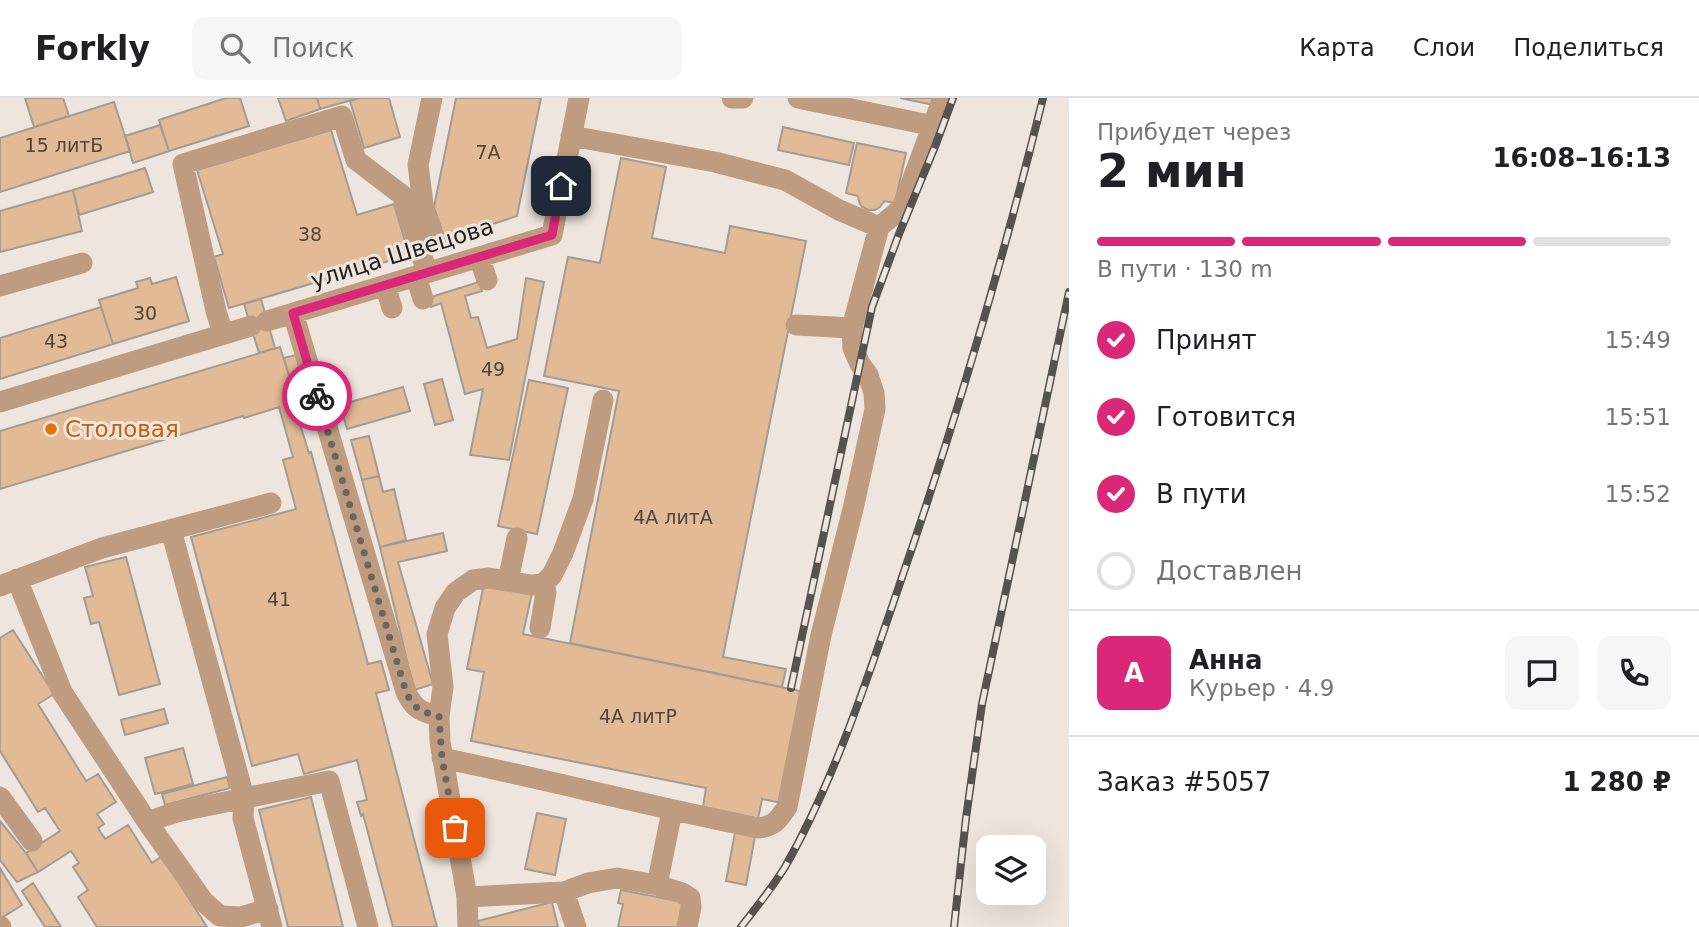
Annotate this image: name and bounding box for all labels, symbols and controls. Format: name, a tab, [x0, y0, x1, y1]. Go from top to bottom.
search box	[192, 17, 682, 80]
text: Forkly	[35, 29, 150, 68]
icon: search	[216, 29, 254, 67]
text: Поиск	[272, 33, 354, 63]
text: Карта	[1299, 34, 1375, 62]
text: Слои	[1413, 34, 1475, 62]
text: Поделиться	[1513, 34, 1664, 62]
text: Прибудет через	[1097, 119, 1291, 145]
house number: 15 литБ	[25, 134, 103, 156]
house number: 7А	[475, 141, 501, 163]
text: 16:08–16:13	[1492, 143, 1671, 173]
text: 2 мин	[1097, 144, 1247, 198]
pin	[531, 156, 591, 216]
icon: home	[542, 167, 580, 205]
street label: улица Швецова	[307, 213, 497, 293]
house number: 38	[298, 223, 322, 245]
text: В пути · 130 m	[1097, 256, 1273, 282]
house number: 30	[133, 302, 157, 324]
icon: check	[1097, 321, 1135, 359]
text: Принят	[1156, 325, 1257, 355]
text: 15:49	[1605, 327, 1671, 353]
house number: 43	[44, 330, 68, 352]
house number: 49	[481, 358, 505, 380]
courier	[282, 361, 352, 431]
icon: bike	[298, 377, 336, 415]
icon: check	[1097, 398, 1135, 436]
text: Готовится	[1156, 402, 1296, 432]
text: 15:51	[1605, 404, 1671, 430]
place label: Столовая	[65, 416, 179, 442]
marker: Столовая	[43, 421, 59, 437]
icon: check	[1097, 475, 1135, 513]
text: В пути	[1156, 479, 1247, 509]
text: 15:52	[1605, 481, 1671, 507]
house number: 4А литА	[633, 506, 713, 528]
text: Доставлен	[1156, 556, 1303, 586]
house number: 41	[267, 588, 291, 610]
button: chat	[1505, 636, 1579, 710]
button: phone	[1597, 636, 1671, 710]
text: Анна	[1189, 645, 1263, 675]
text: А	[1124, 658, 1144, 688]
text: Курьер · 4.9	[1189, 675, 1334, 701]
house number: 4А литР	[599, 705, 677, 727]
text: Заказ #5057	[1097, 767, 1271, 797]
text: 1 280 ₽	[1562, 767, 1671, 797]
pin	[425, 798, 485, 858]
icon: bag	[436, 809, 474, 847]
map controls	[976, 835, 1046, 905]
button: layers	[976, 835, 1046, 905]

